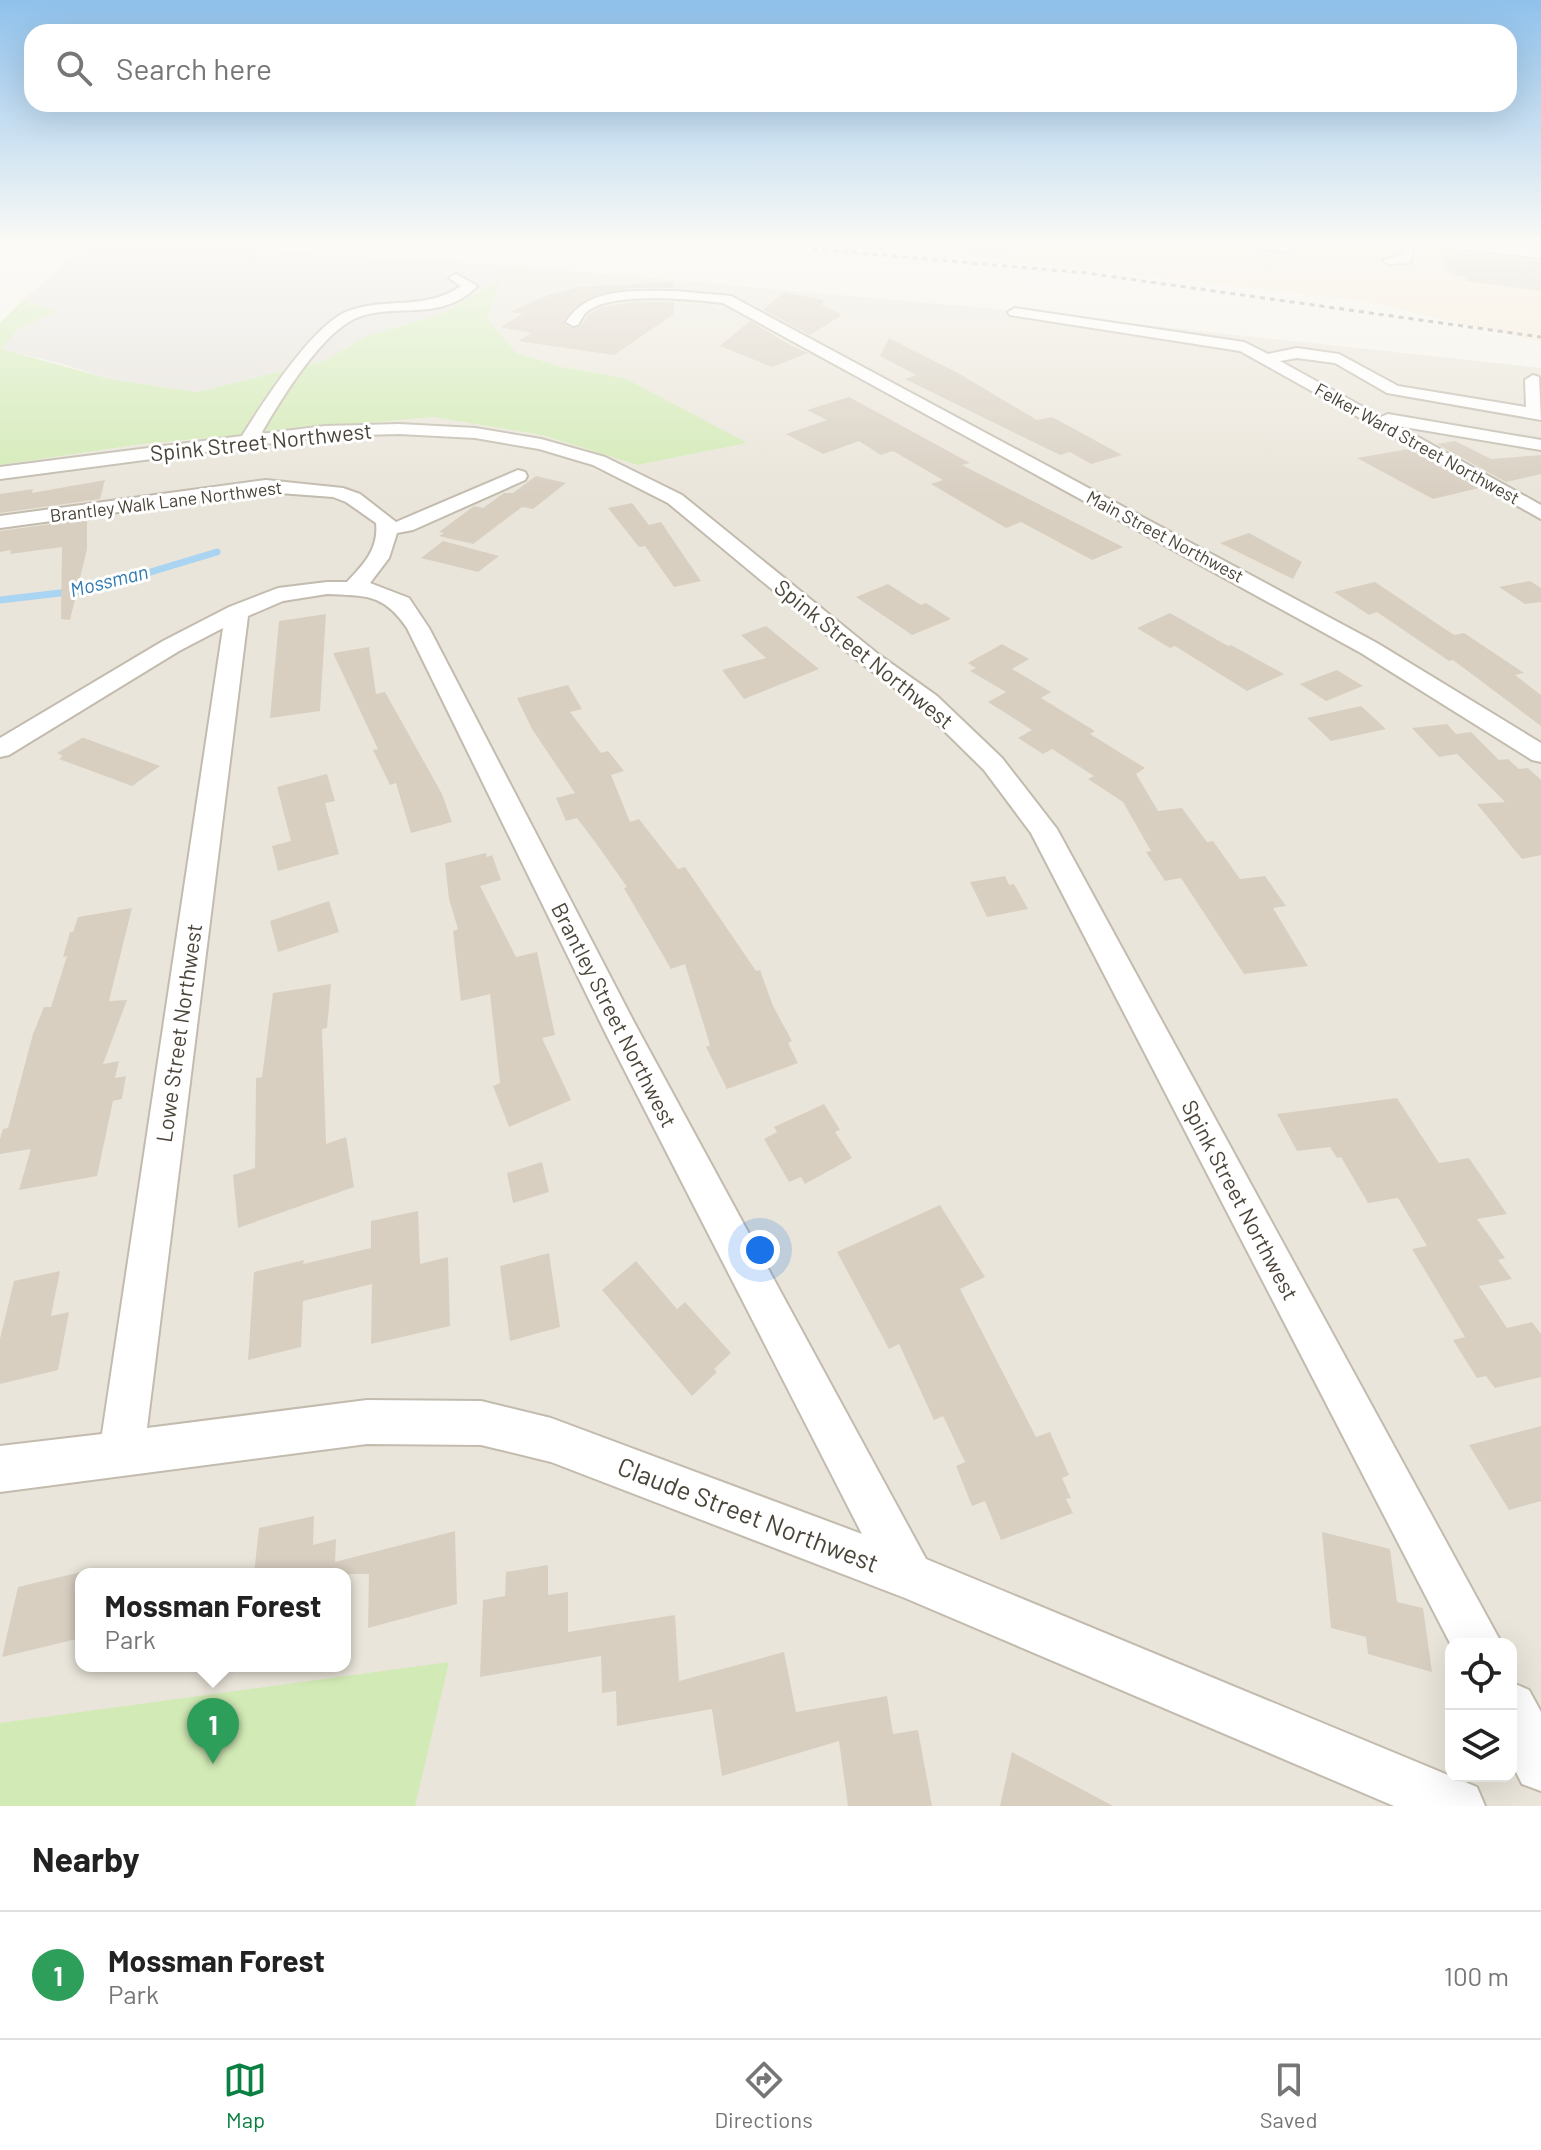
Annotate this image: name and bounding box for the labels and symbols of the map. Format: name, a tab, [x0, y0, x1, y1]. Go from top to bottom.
street label: Felker Ward Street Northwest	[1311, 378, 1524, 509]
street label: Spink Street Northwest	[149, 416, 373, 466]
street label: Brantley Walk Lane Northwest	[48, 476, 283, 526]
street label: Main Street Northwest	[1083, 485, 1248, 587]
water label: Mossman	[67, 559, 150, 601]
street label: Spink Street Northwest	[770, 573, 959, 733]
street label: Brantley Street Northwest	[547, 898, 683, 1131]
street label: Lowe Street Northwest	[150, 922, 206, 1144]
street label: Spink Street Northwest	[1177, 1095, 1305, 1304]
your location	[740, 1230, 780, 1270]
street label: Claude Street Northwest	[614, 1449, 883, 1578]
pin: 1	[187, 1698, 239, 1764]

